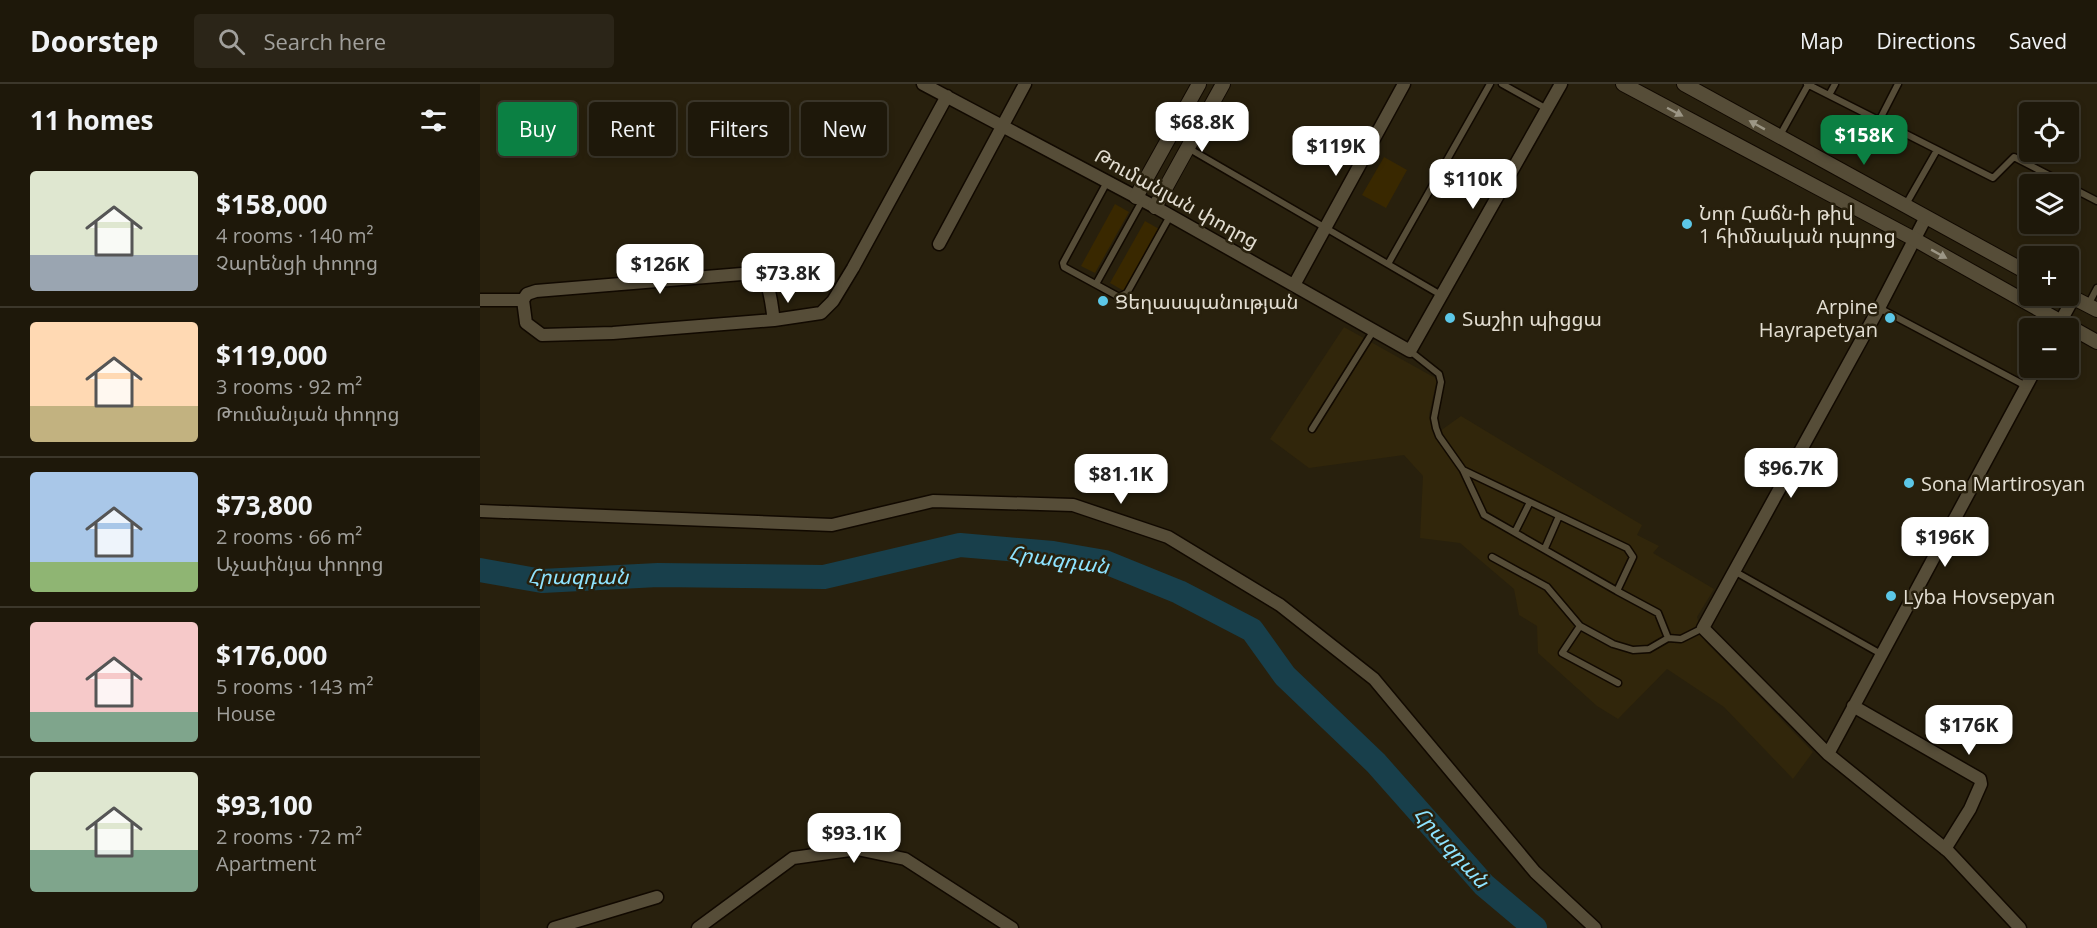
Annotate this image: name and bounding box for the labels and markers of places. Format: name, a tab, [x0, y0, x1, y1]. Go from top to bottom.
pin: $68.8K	[1153, 102, 1251, 153]
pin: $158K	[1822, 115, 1906, 166]
pin: $119K	[1294, 126, 1378, 177]
pin: $110K	[1431, 159, 1515, 210]
place label: Նոր Հաճն-ի թիվ 1 հիմնական դպրոց	[1699, 199, 1896, 249]
marker: Նոր Հաճն-ի թիվ 1 հիմնական դպրոց	[1680, 217, 1694, 231]
pin: $126K	[618, 244, 702, 295]
pin: $73.8K	[739, 253, 837, 304]
place label: Ցեղասպանության	[1115, 288, 1299, 315]
place label: Arpine Hayrapetyan	[1759, 293, 1878, 343]
marker: Ցեղասպանության	[1096, 294, 1110, 308]
place label: Տաշիր պիցցա	[1462, 305, 1602, 332]
marker: Տաշիր պիցցա	[1443, 311, 1457, 325]
marker: Arpine Hayrapetyan	[1883, 311, 1897, 325]
pin: $96.7K	[1742, 448, 1840, 499]
pin: $81.1K	[1072, 454, 1170, 505]
place label: Sona Martirosyan	[1921, 470, 2085, 497]
marker: Sona Martirosyan	[1902, 476, 1916, 490]
pin: $196K	[1903, 517, 1987, 568]
place label: Lyba Hovsepyan	[1903, 583, 2055, 610]
marker: Lyba Hovsepyan	[1884, 589, 1898, 603]
pin: $176K	[1927, 705, 2011, 756]
pin: $93.1K	[805, 813, 903, 864]

